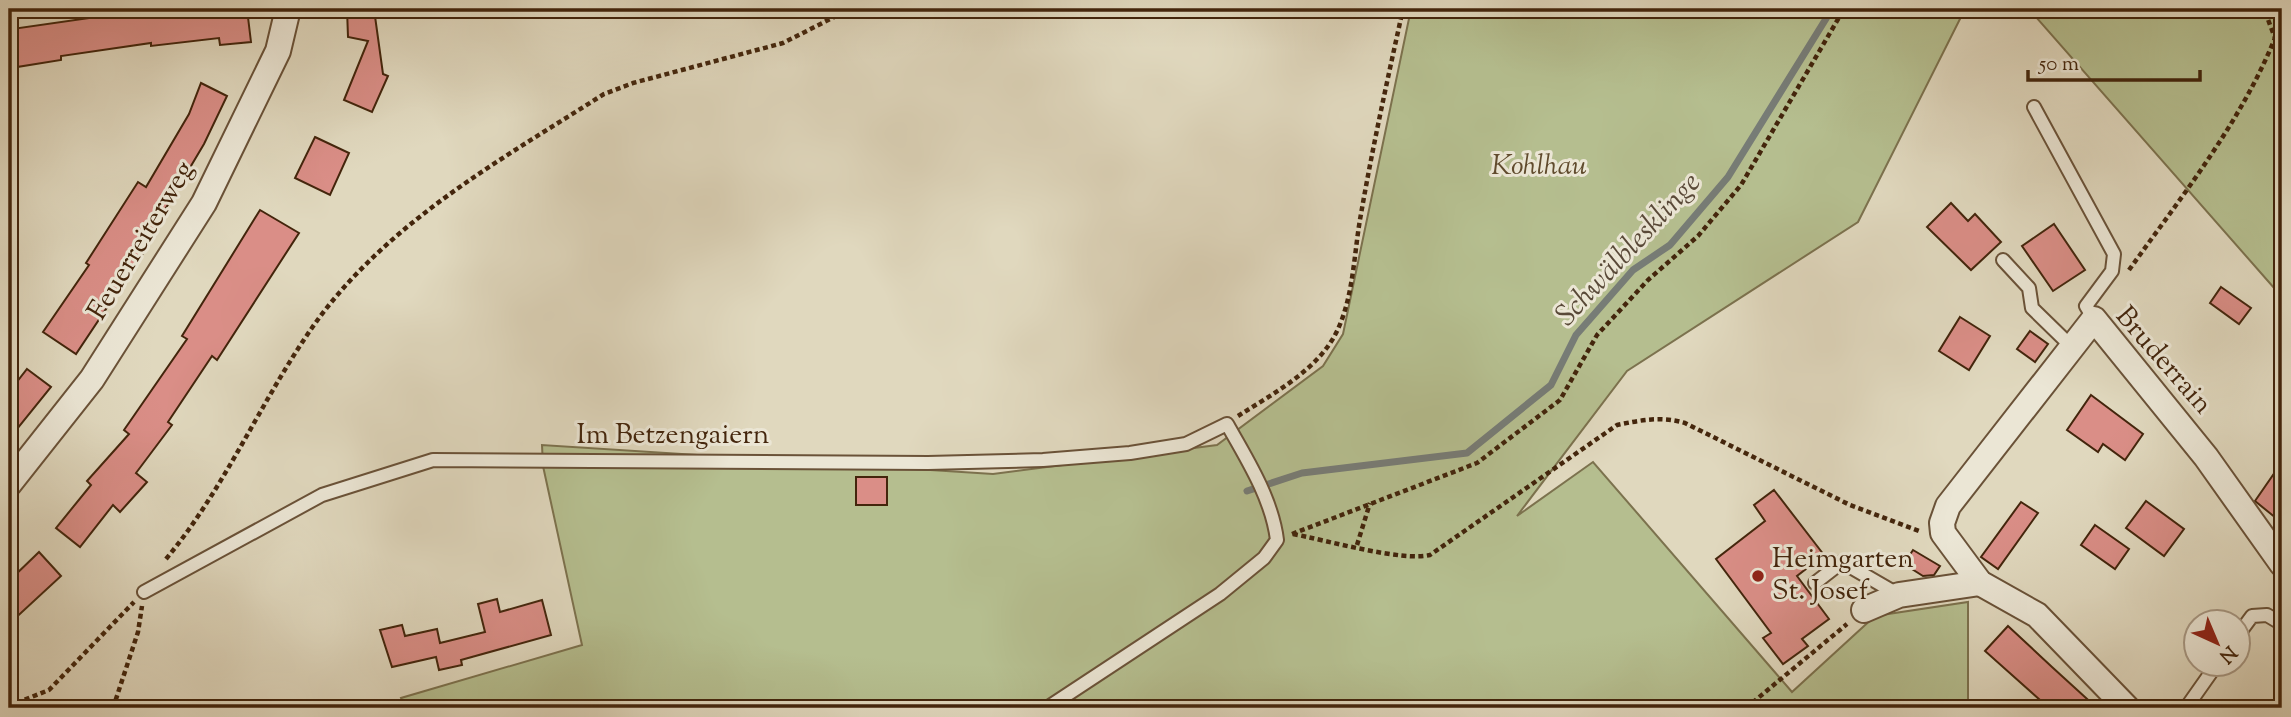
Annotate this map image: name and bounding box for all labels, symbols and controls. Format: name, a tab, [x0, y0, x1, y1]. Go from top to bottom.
scale bar	[2028, 38, 2200, 82]
text: 50 m	[2038, 50, 2079, 80]
park label: Kohlhau	[1491, 147, 1587, 187]
street label: Feuerreiterweg	[79, 154, 205, 328]
water label: Schwälblesklinge	[1546, 163, 1712, 337]
street label: Bruderrain	[2105, 298, 2221, 424]
street label: Im Betzengaiern	[577, 416, 769, 456]
place label: Heimgarten St. Josef	[1772, 540, 1914, 612]
marker: Heimgarten St. Josef	[1750, 568, 1766, 584]
north arrow	[2182, 608, 2252, 678]
text: N	[2212, 638, 2242, 668]

